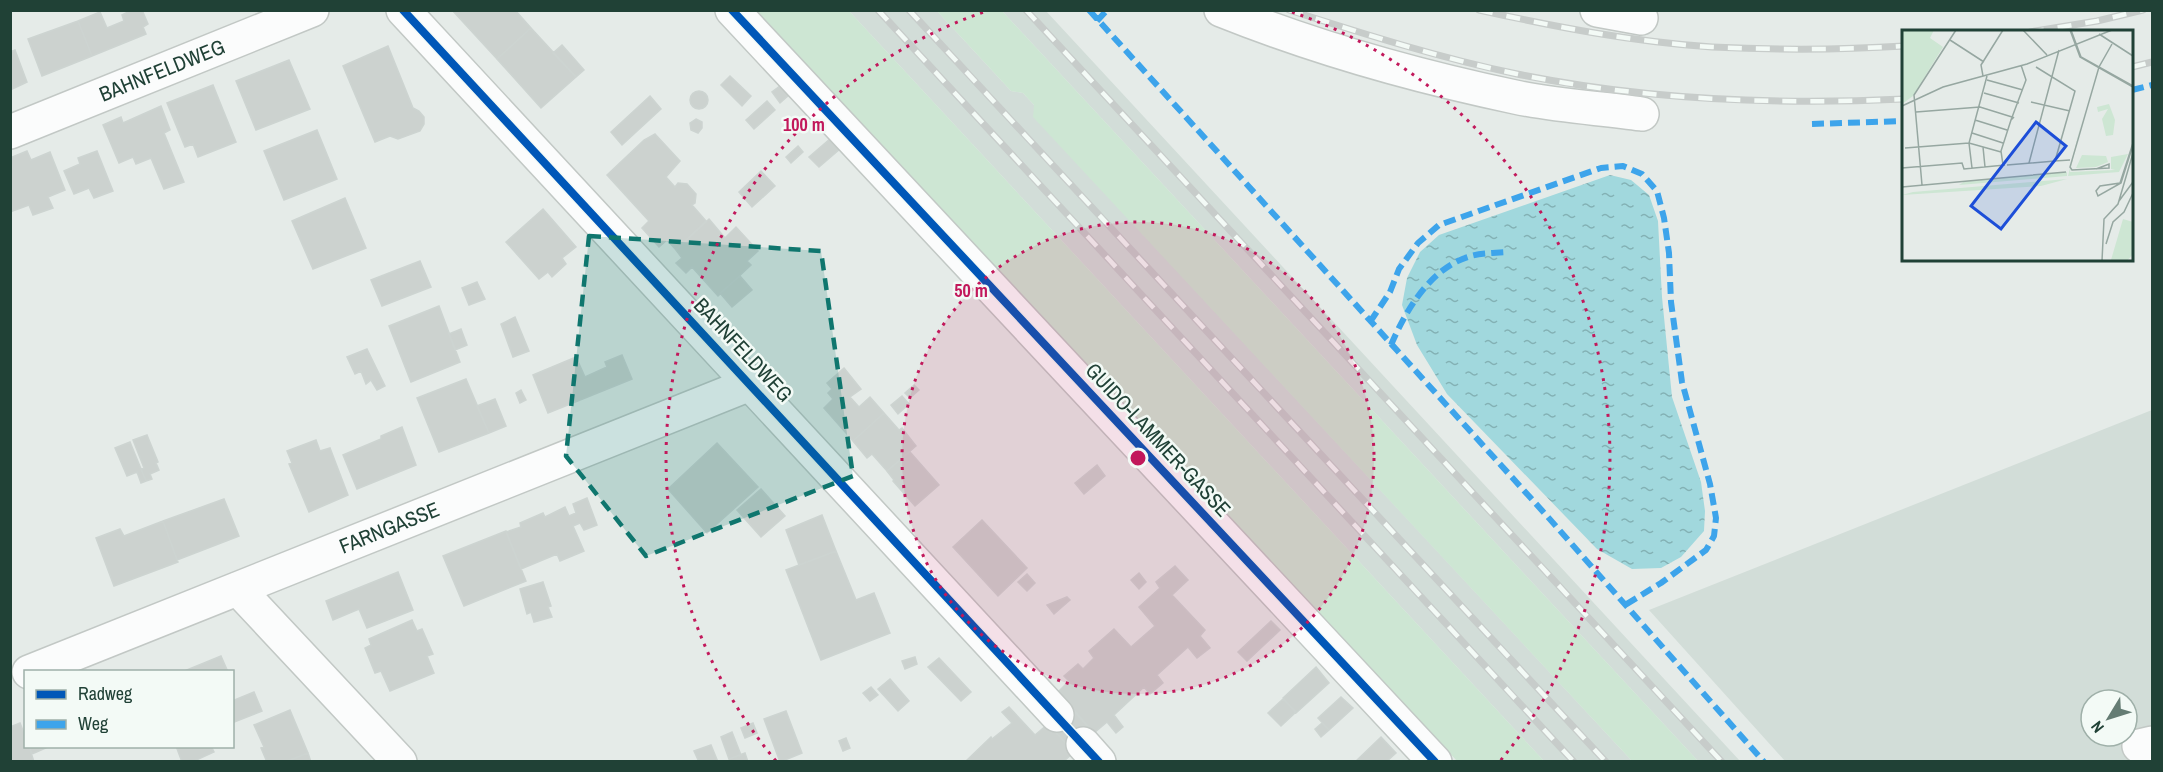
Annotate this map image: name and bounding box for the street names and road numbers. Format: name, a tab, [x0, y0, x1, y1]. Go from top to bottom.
street label: BAHNFELDWEG	[95, 32, 229, 108]
street label: BAHNFELDWEG	[687, 291, 799, 408]
street label: GUIDO-LAMMER-GASSE	[1079, 356, 1237, 523]
street label: FARNGASSE	[335, 495, 443, 561]

